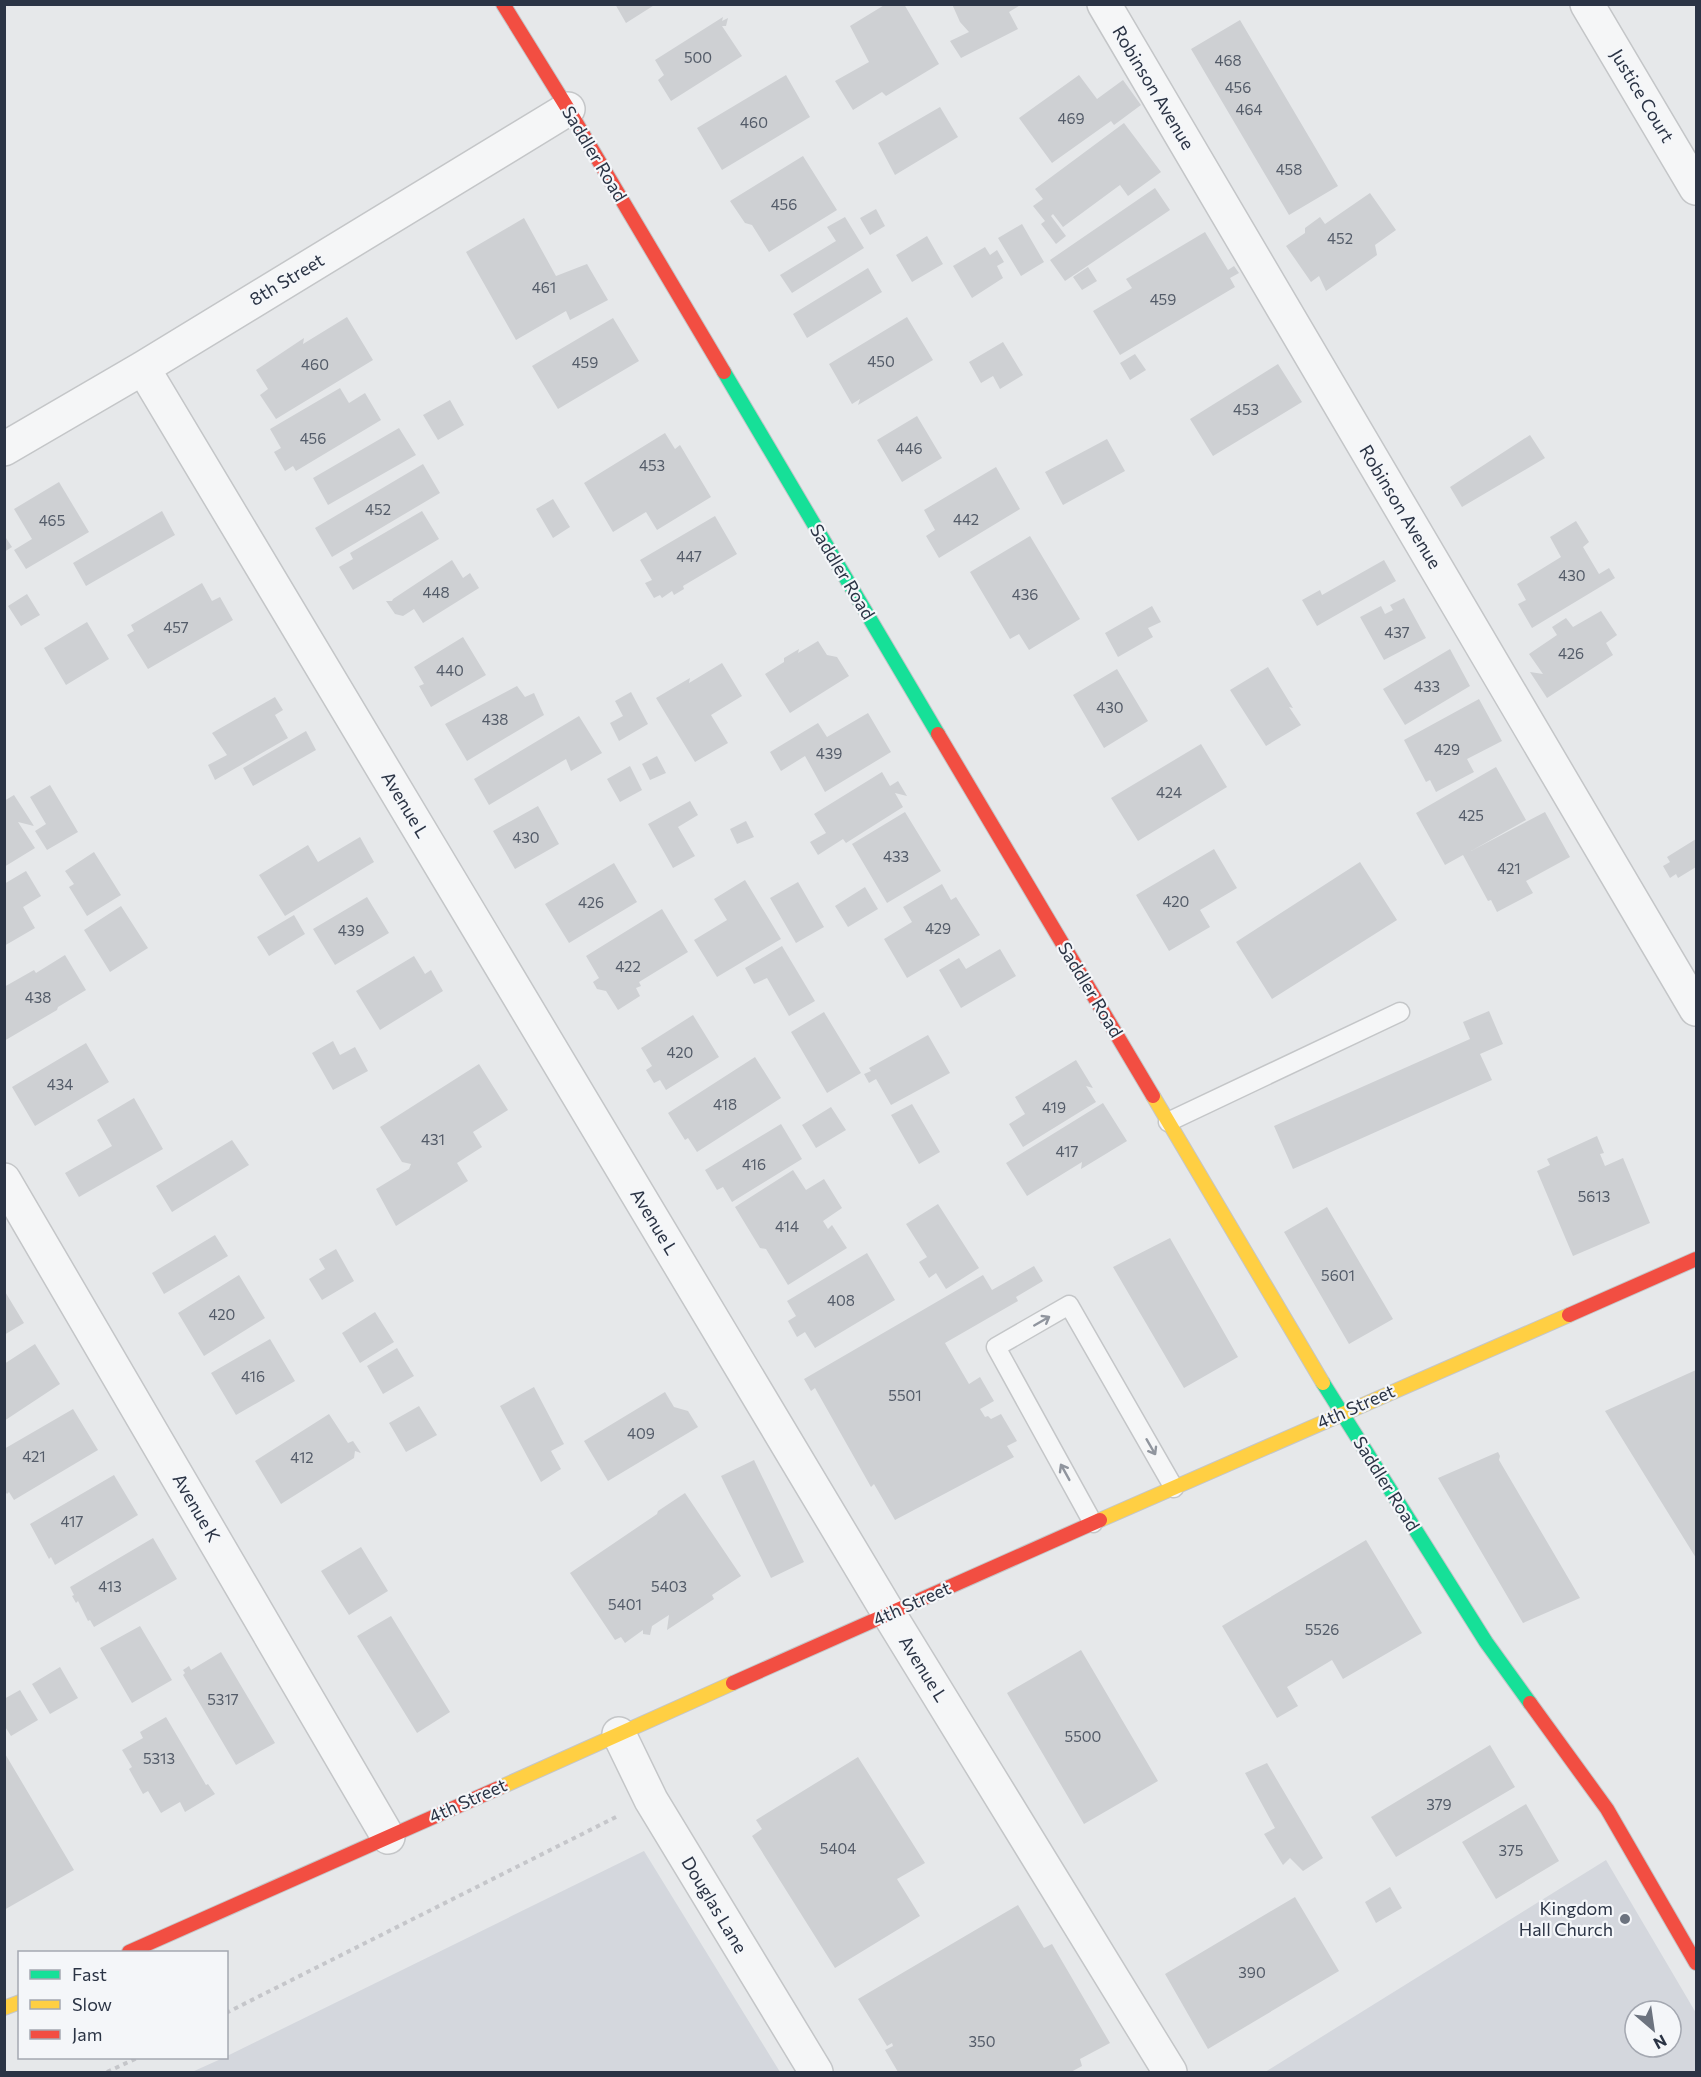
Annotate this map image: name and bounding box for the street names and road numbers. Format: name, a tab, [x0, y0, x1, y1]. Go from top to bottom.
street label: Robinson Avenue	[1108, 22, 1199, 153]
street label: Justice Court	[1606, 45, 1679, 146]
street label: Saddler Road	[558, 102, 632, 205]
street label: 8th Street	[245, 248, 328, 310]
street label: Robinson Avenue	[1355, 441, 1446, 572]
street label: Saddler Road	[806, 520, 880, 623]
street label: Avenue L	[377, 767, 434, 842]
street label: Saddler Road	[1054, 938, 1128, 1041]
street label: Avenue L	[626, 1184, 683, 1259]
street label: 4th Street	[1313, 1379, 1398, 1433]
street label: Saddler Road	[1349, 1432, 1425, 1535]
street label: Avenue K	[168, 1469, 225, 1546]
street label: 4th Street	[869, 1576, 954, 1630]
street label: Avenue L	[895, 1631, 953, 1706]
street label: 4th Street	[425, 1773, 510, 1827]
street label: Douglas Lane	[677, 1852, 752, 1957]

